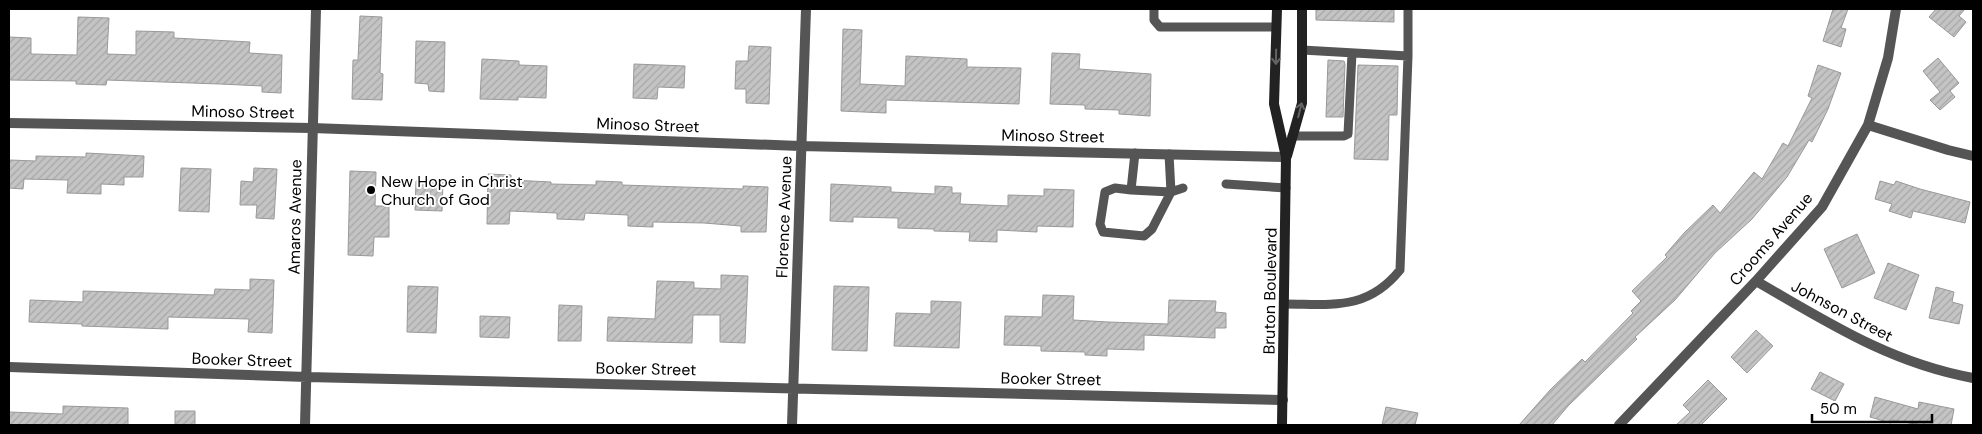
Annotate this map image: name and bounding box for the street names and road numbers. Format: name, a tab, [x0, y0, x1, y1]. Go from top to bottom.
street label: Minoso Street	[191, 101, 295, 123]
street label: Minoso Street	[596, 113, 700, 137]
street label: Minoso Street	[1001, 125, 1105, 147]
street label: Florence Avenue	[771, 155, 797, 279]
street label: Amaros Avenue	[283, 159, 307, 275]
street label: Crooms Avenue	[1725, 188, 1817, 290]
street label: Bruton Boulevard	[1258, 227, 1282, 355]
street label: Johnson Street	[1788, 275, 1896, 347]
street label: Booker Street	[191, 348, 293, 372]
street label: Booker Street	[595, 358, 697, 380]
street label: Booker Street	[1000, 368, 1102, 390]

